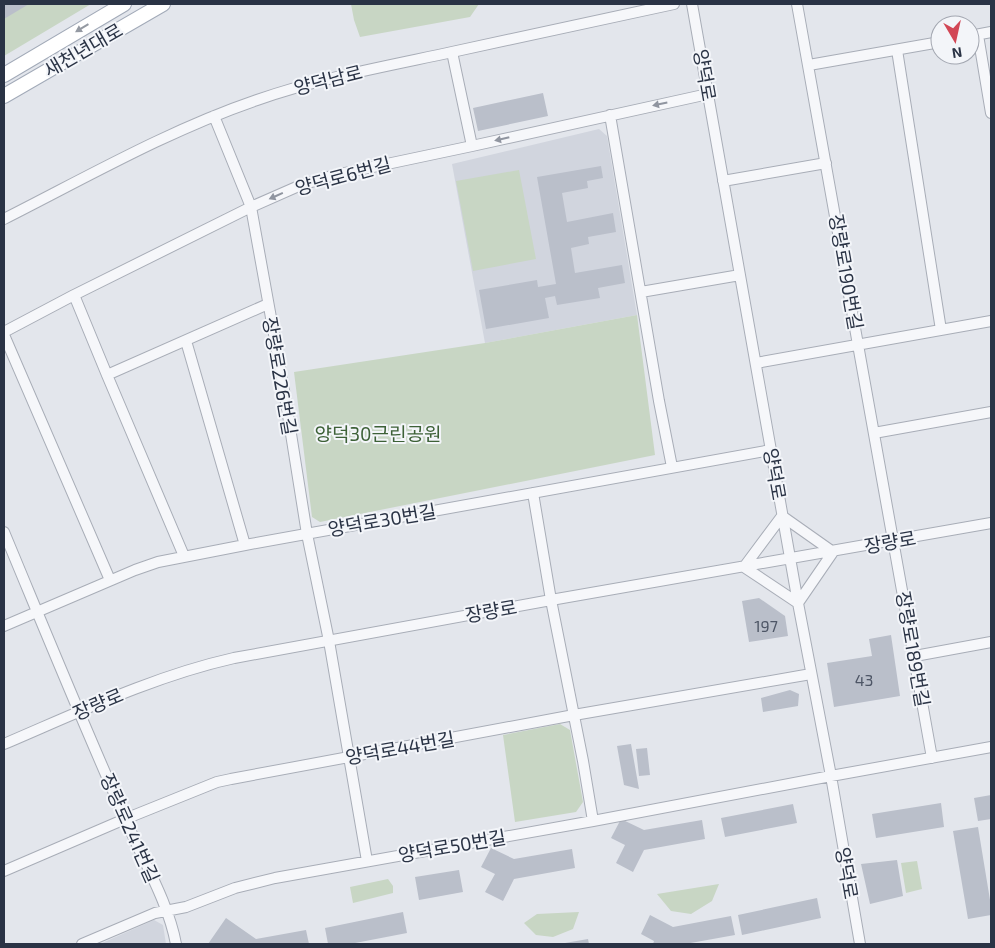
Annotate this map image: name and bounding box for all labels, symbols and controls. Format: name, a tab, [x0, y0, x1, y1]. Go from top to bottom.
north arrow	[930, 15, 980, 65]
street label: 새천년대로	[39, 18, 126, 81]
one-way arrow	[76, 24, 89, 33]
text: N	[951, 44, 963, 63]
street label: 양덕로	[690, 47, 721, 103]
street label: 양덕남로	[291, 60, 365, 99]
one-way arrow	[653, 100, 668, 108]
one-way arrow	[494, 135, 509, 143]
street label: 양덕로6번길	[292, 152, 393, 199]
one-way arrow	[269, 192, 283, 200]
street label: 장량로190번길	[825, 212, 868, 332]
street label: 장량로226번길	[259, 315, 302, 437]
park label: 양덕30근린공원	[315, 422, 441, 445]
street label: 양덕로	[760, 446, 791, 502]
street label: 양덕로30번길	[326, 499, 438, 540]
street label: 장량로	[862, 526, 918, 557]
street label: 장량로189번길	[892, 589, 935, 709]
street label: 장량로	[463, 595, 519, 626]
house number: 197	[754, 616, 778, 635]
house number: 43	[855, 670, 873, 689]
street label: 장량로	[69, 683, 126, 724]
street label: 양덕로44번길	[343, 727, 456, 768]
street label: 장량로241번길	[96, 770, 165, 886]
street label: 양덕로50번길	[396, 825, 508, 866]
street label: 양덕로	[832, 845, 863, 901]

